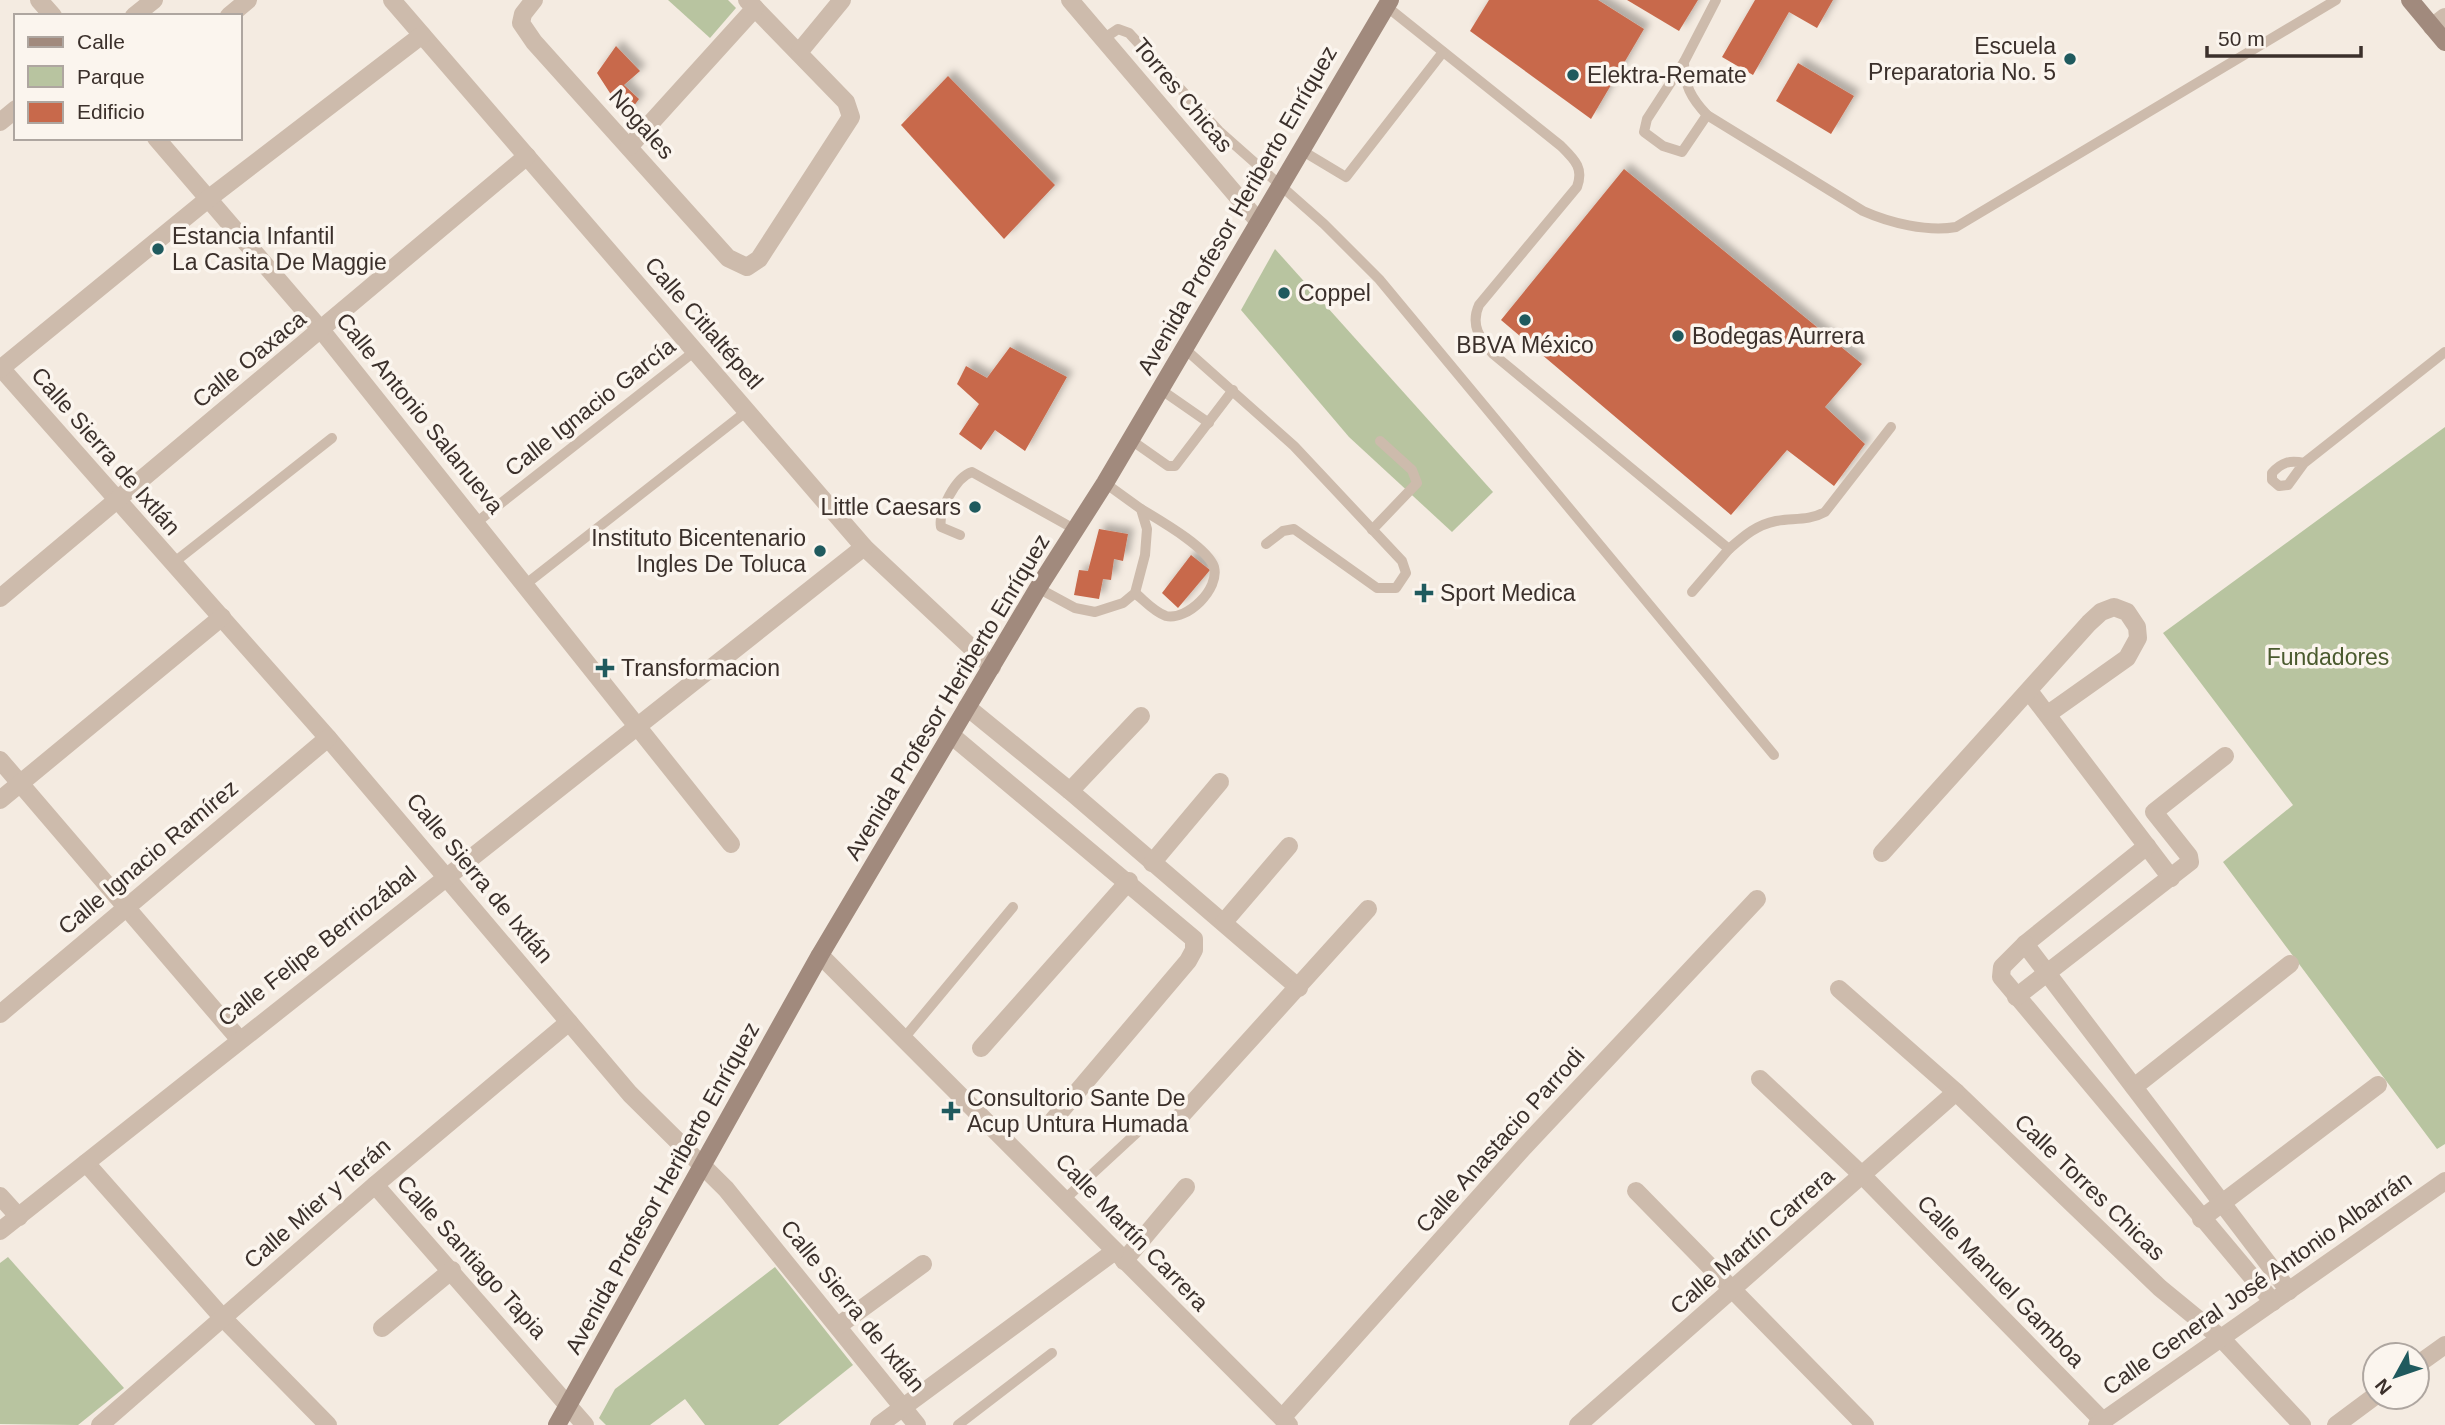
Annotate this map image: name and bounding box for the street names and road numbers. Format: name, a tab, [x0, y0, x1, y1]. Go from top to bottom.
street label: Torres Chicas	[1128, 33, 1238, 157]
street label: Avenida Profesor Heriberto Enríquez	[1132, 41, 1342, 379]
street label: Nogales	[604, 84, 680, 164]
street label: Calle Citlaltépetl	[640, 252, 768, 394]
street label: Calle Oaxaca	[187, 305, 311, 413]
street label: Calle Antonio Salanueva	[331, 307, 509, 519]
street label: Calle Ignacio García	[500, 332, 680, 481]
street label: Calle Sierra de Ixtlán	[26, 362, 186, 540]
street label: Avenida Profesor Heriberto Enríquez	[839, 529, 1055, 865]
street label: Calle Ignacio Ramírez	[53, 774, 243, 940]
street label: Calle Sierra de Ixtlán	[401, 788, 559, 968]
street label: Calle Felipe Berriozábal	[213, 861, 421, 1031]
street label: Avenida Profesor Heriberto Enríquez	[560, 1018, 764, 1358]
street label: Calle Anastacio Parrodi	[1410, 1042, 1590, 1238]
street label: Calle Torres Chicas	[2009, 1109, 2171, 1265]
street label: Calle Mier y Terán	[239, 1133, 395, 1273]
street label: Calle Martín Carrera	[1050, 1148, 1214, 1316]
street label: Calle Martín Carrera	[1665, 1163, 1839, 1319]
street label: Calle General José Antonio Albarrán	[2098, 1166, 2416, 1400]
street label: Calle Santiago Tapia	[392, 1170, 552, 1344]
street label: Calle Manuel Gamboa	[1912, 1190, 2090, 1372]
street label: Calle Sierra de Ixtlán	[776, 1215, 930, 1397]

